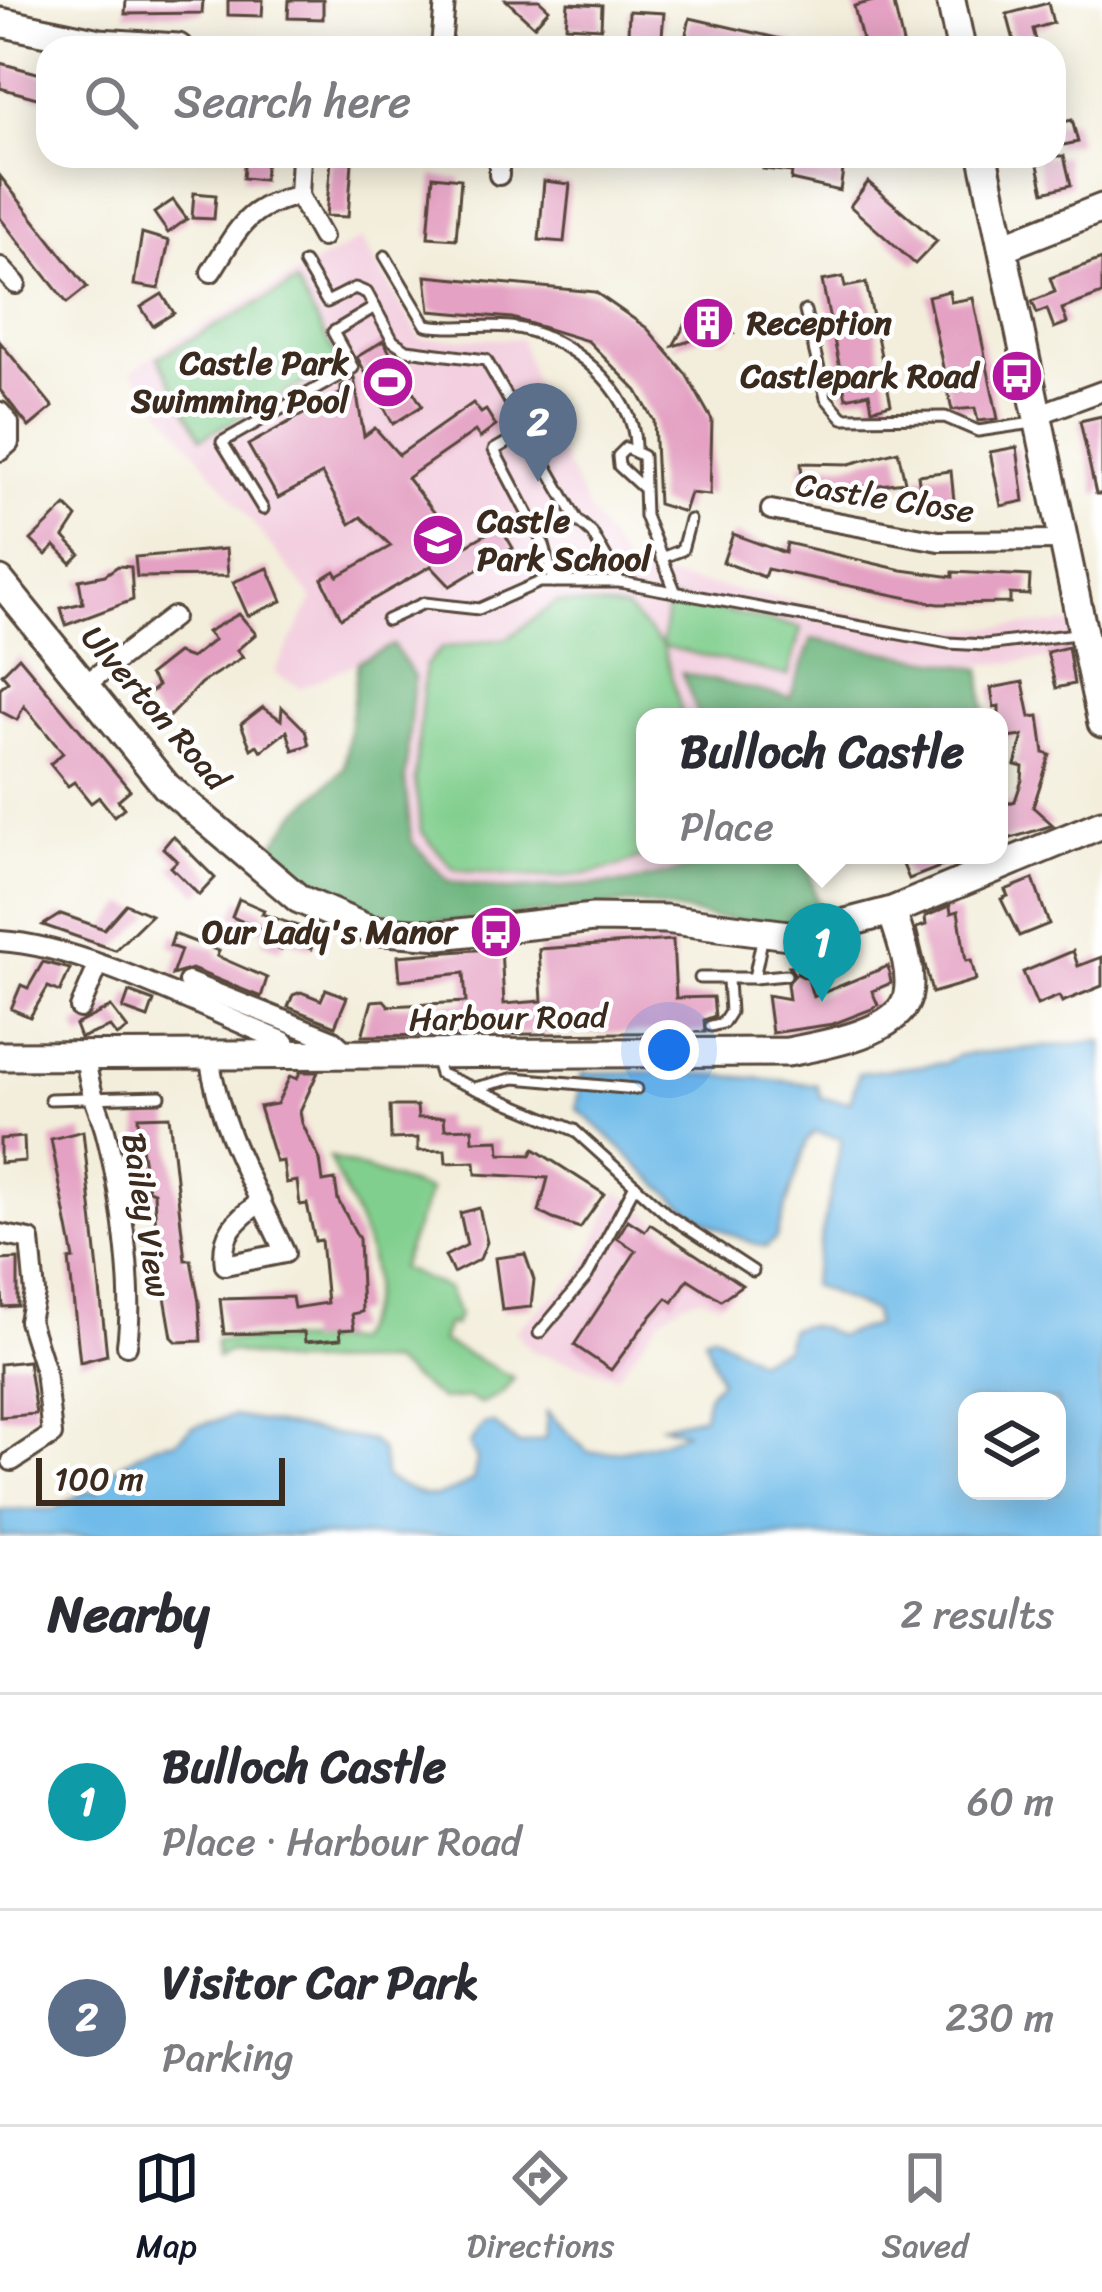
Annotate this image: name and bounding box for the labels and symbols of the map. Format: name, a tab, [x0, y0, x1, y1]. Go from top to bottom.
place label: Reception	[746, 294, 892, 352]
building icon: Reception	[680, 295, 736, 351]
place label: Castle Park Swimming Pool	[130, 334, 351, 430]
place label: Castlepark Road	[739, 347, 981, 405]
bus stop icon: Castlepark Road	[989, 348, 1045, 404]
sports icon: Castle Park Swimming Pool	[360, 354, 416, 410]
pin: 2	[499, 383, 577, 482]
street label: Castle Close	[791, 455, 979, 541]
place label: Castle Park School	[476, 492, 652, 588]
school or university icon: Castle Park School	[410, 512, 466, 568]
street label: Ulverton Road	[66, 612, 246, 806]
place label: Our Lady's Manor	[202, 903, 459, 961]
pin: 1	[783, 903, 861, 1002]
bus stop icon: Our Lady's Manor	[468, 904, 524, 960]
street label: Harbour Road	[408, 987, 610, 1049]
your location	[639, 1020, 699, 1080]
street label: Bailey View	[104, 1128, 188, 1302]
scale bar	[36, 1452, 285, 1505]

